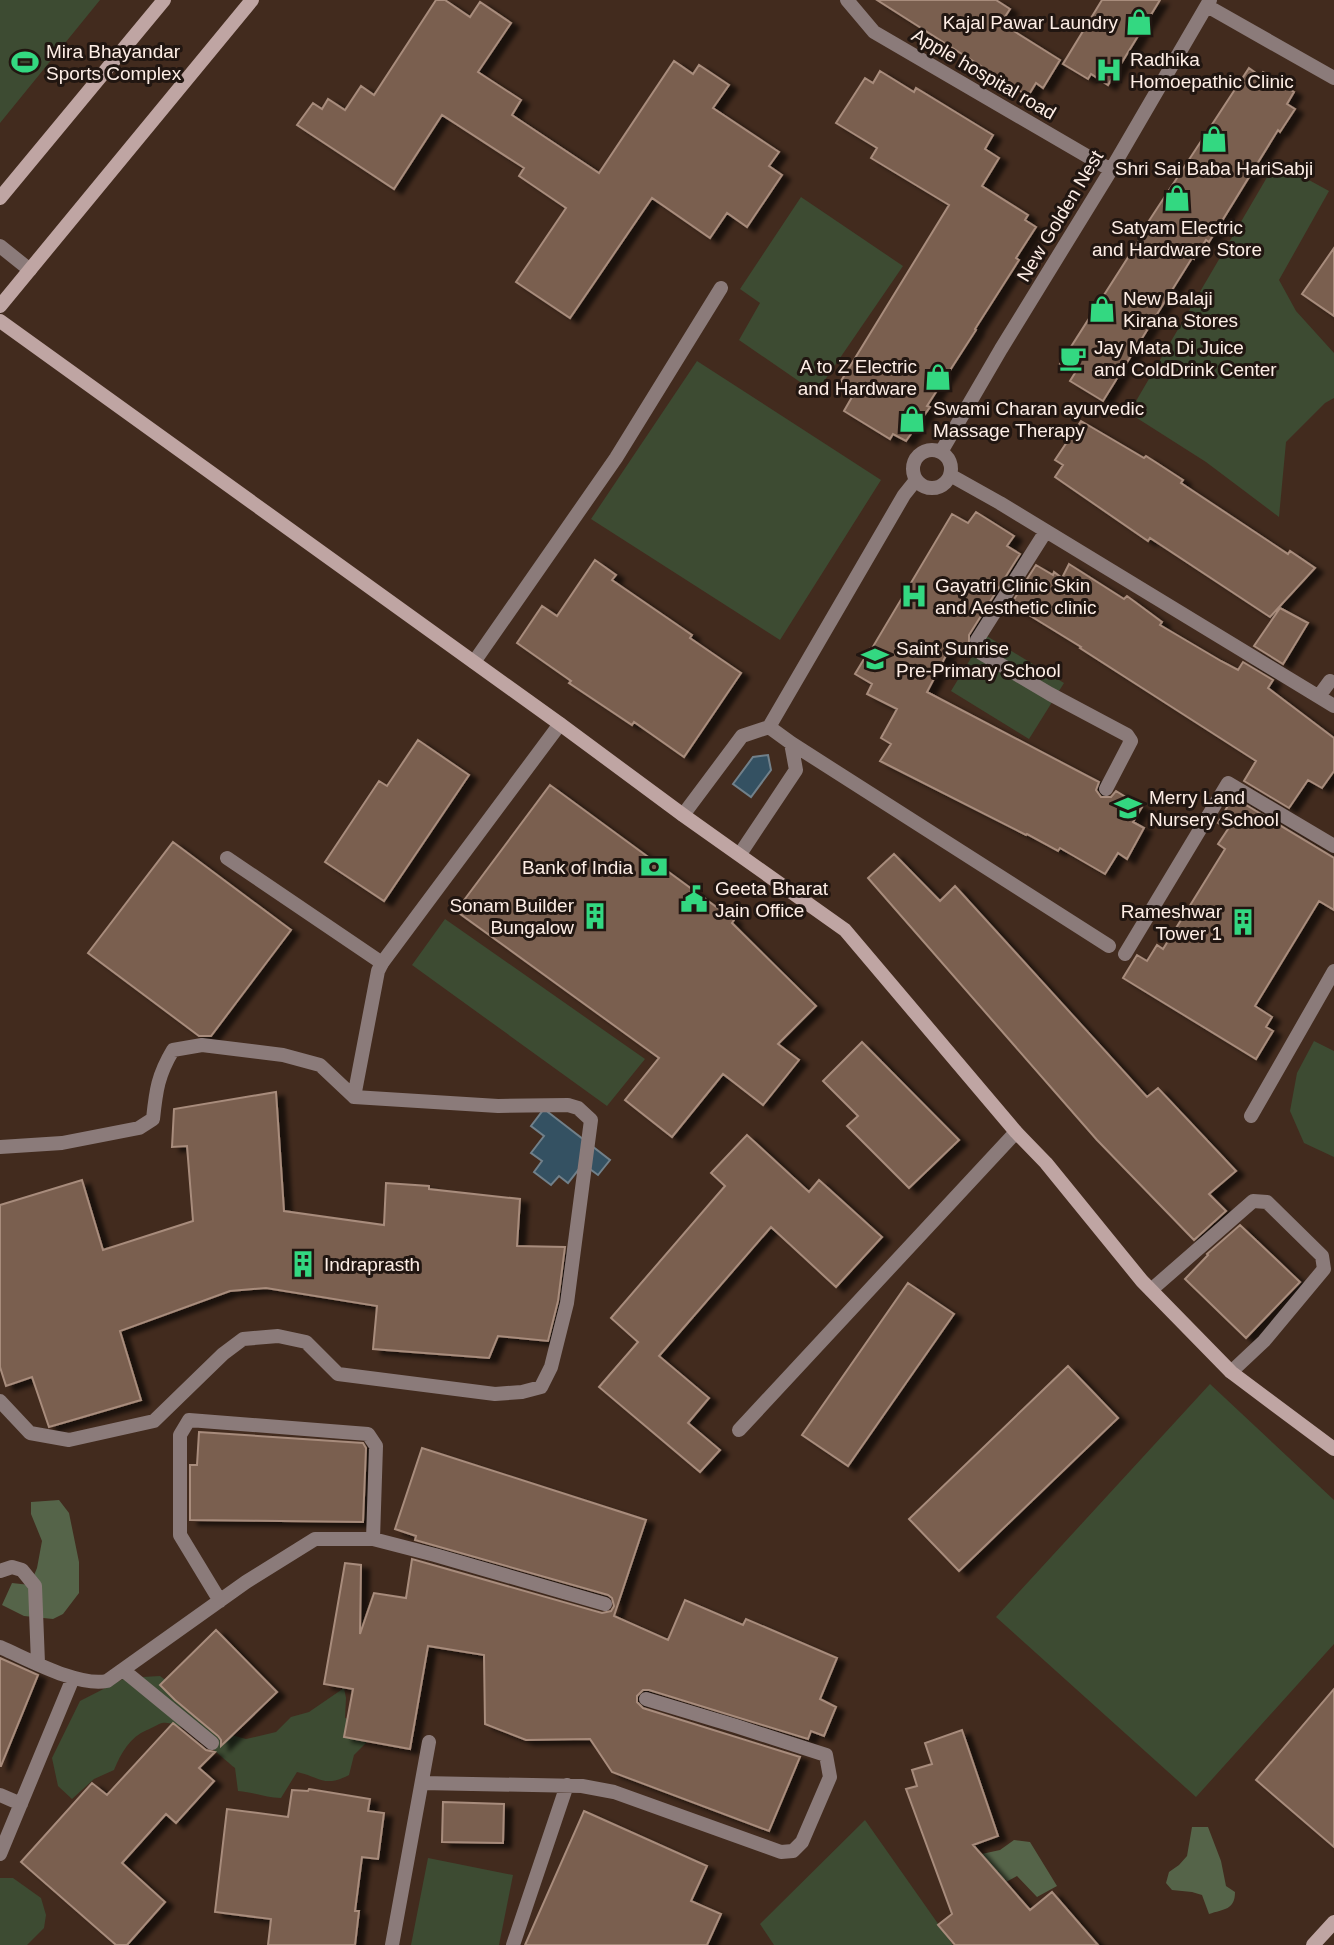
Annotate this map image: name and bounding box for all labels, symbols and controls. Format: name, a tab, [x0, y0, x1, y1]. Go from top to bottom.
shop icon: Kajal Pawar Laundry	[1124, 7, 1154, 37]
place label: Kajal Pawar Laundry	[943, 12, 1118, 33]
street label: Apple hospital road	[908, 24, 1060, 124]
place label: Mira Bhayandar Sports Complex	[46, 41, 182, 84]
sports icon: Mira Bhayandar Sports Complex	[10, 47, 40, 77]
place label: Radhika Homoepathic Clinic	[1130, 49, 1294, 92]
hospital icon: Radhika Homoepathic Clinic	[1094, 55, 1124, 85]
shop icon: Shri Sai Baba HariSabji	[1199, 124, 1229, 154]
street label: New Golden Nest	[1013, 146, 1108, 285]
place label: Shri Sai Baba HariSabji	[1115, 158, 1313, 179]
shop icon: Satyam Electric and Hardware Store	[1162, 183, 1192, 213]
place label: Satyam Electric and Hardware Store	[1092, 217, 1262, 260]
place label: New Balaji Kirana Stores	[1123, 288, 1238, 331]
shop icon: New Balaji Kirana Stores	[1087, 294, 1117, 324]
place label: Jay Mata Di Juice and ColdDrink Center	[1094, 337, 1277, 380]
cafe icon: Jay Mata Di Juice and ColdDrink Center	[1058, 343, 1088, 373]
place label: A to Z Electric and Hardware	[798, 356, 917, 399]
shop icon: A to Z Electric and Hardware	[923, 362, 953, 392]
place label: Swami Charan ayurvedic Massage Therapy	[933, 398, 1144, 441]
shop icon: Swami Charan ayurvedic Massage Therapy	[897, 404, 927, 434]
place label: Gayatri Clinic Skin and Aesthetic clinic	[935, 575, 1097, 618]
hospital icon: Gayatri Clinic Skin and Aesthetic clinic	[899, 581, 929, 611]
place label: Saint Sunrise Pre-Primary School	[896, 638, 1061, 681]
school or university icon: Saint Sunrise Pre-Primary School	[860, 644, 890, 674]
place label: Merry Land Nursery School	[1149, 787, 1279, 830]
school or university icon: Merry Land Nursery School	[1113, 793, 1143, 823]
bank icon: Bank of India	[639, 852, 669, 882]
place label: Bank of India	[522, 857, 633, 878]
place label: Geeta Bharat Jain Office	[715, 878, 829, 921]
public building icon: Geeta Bharat Jain Office	[679, 884, 709, 914]
place label: Sonam Builder Bungalow	[449, 895, 575, 938]
building icon: Sonam Builder Bungalow	[580, 901, 610, 931]
place label: Rameshwar Tower 1	[1121, 901, 1223, 944]
building icon: Rameshwar Tower 1	[1228, 907, 1258, 937]
building icon: Indraprasth	[288, 1249, 318, 1279]
place label: Indraprasth	[324, 1254, 420, 1275]

